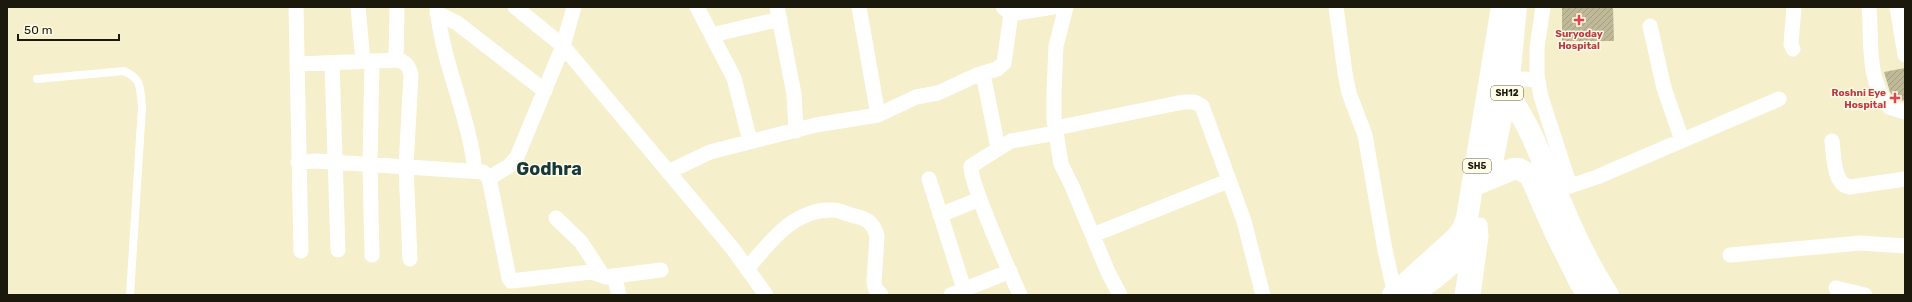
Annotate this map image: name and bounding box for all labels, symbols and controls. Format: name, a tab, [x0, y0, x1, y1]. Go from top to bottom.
marker: Suryoday Hospital	[1573, 14, 1585, 26]
scale bar	[18, 16, 119, 42]
text: 50 m	[24, 23, 52, 37]
place label: Suryoday Hospital	[1555, 28, 1603, 52]
road number: SH12	[1491, 86, 1523, 100]
place label: Roshni Eye Hospital	[1832, 87, 1886, 111]
marker: Roshni Eye Hospital	[1889, 92, 1901, 104]
district label: Godhra	[516, 158, 582, 180]
road number: SH5	[1463, 159, 1491, 173]

